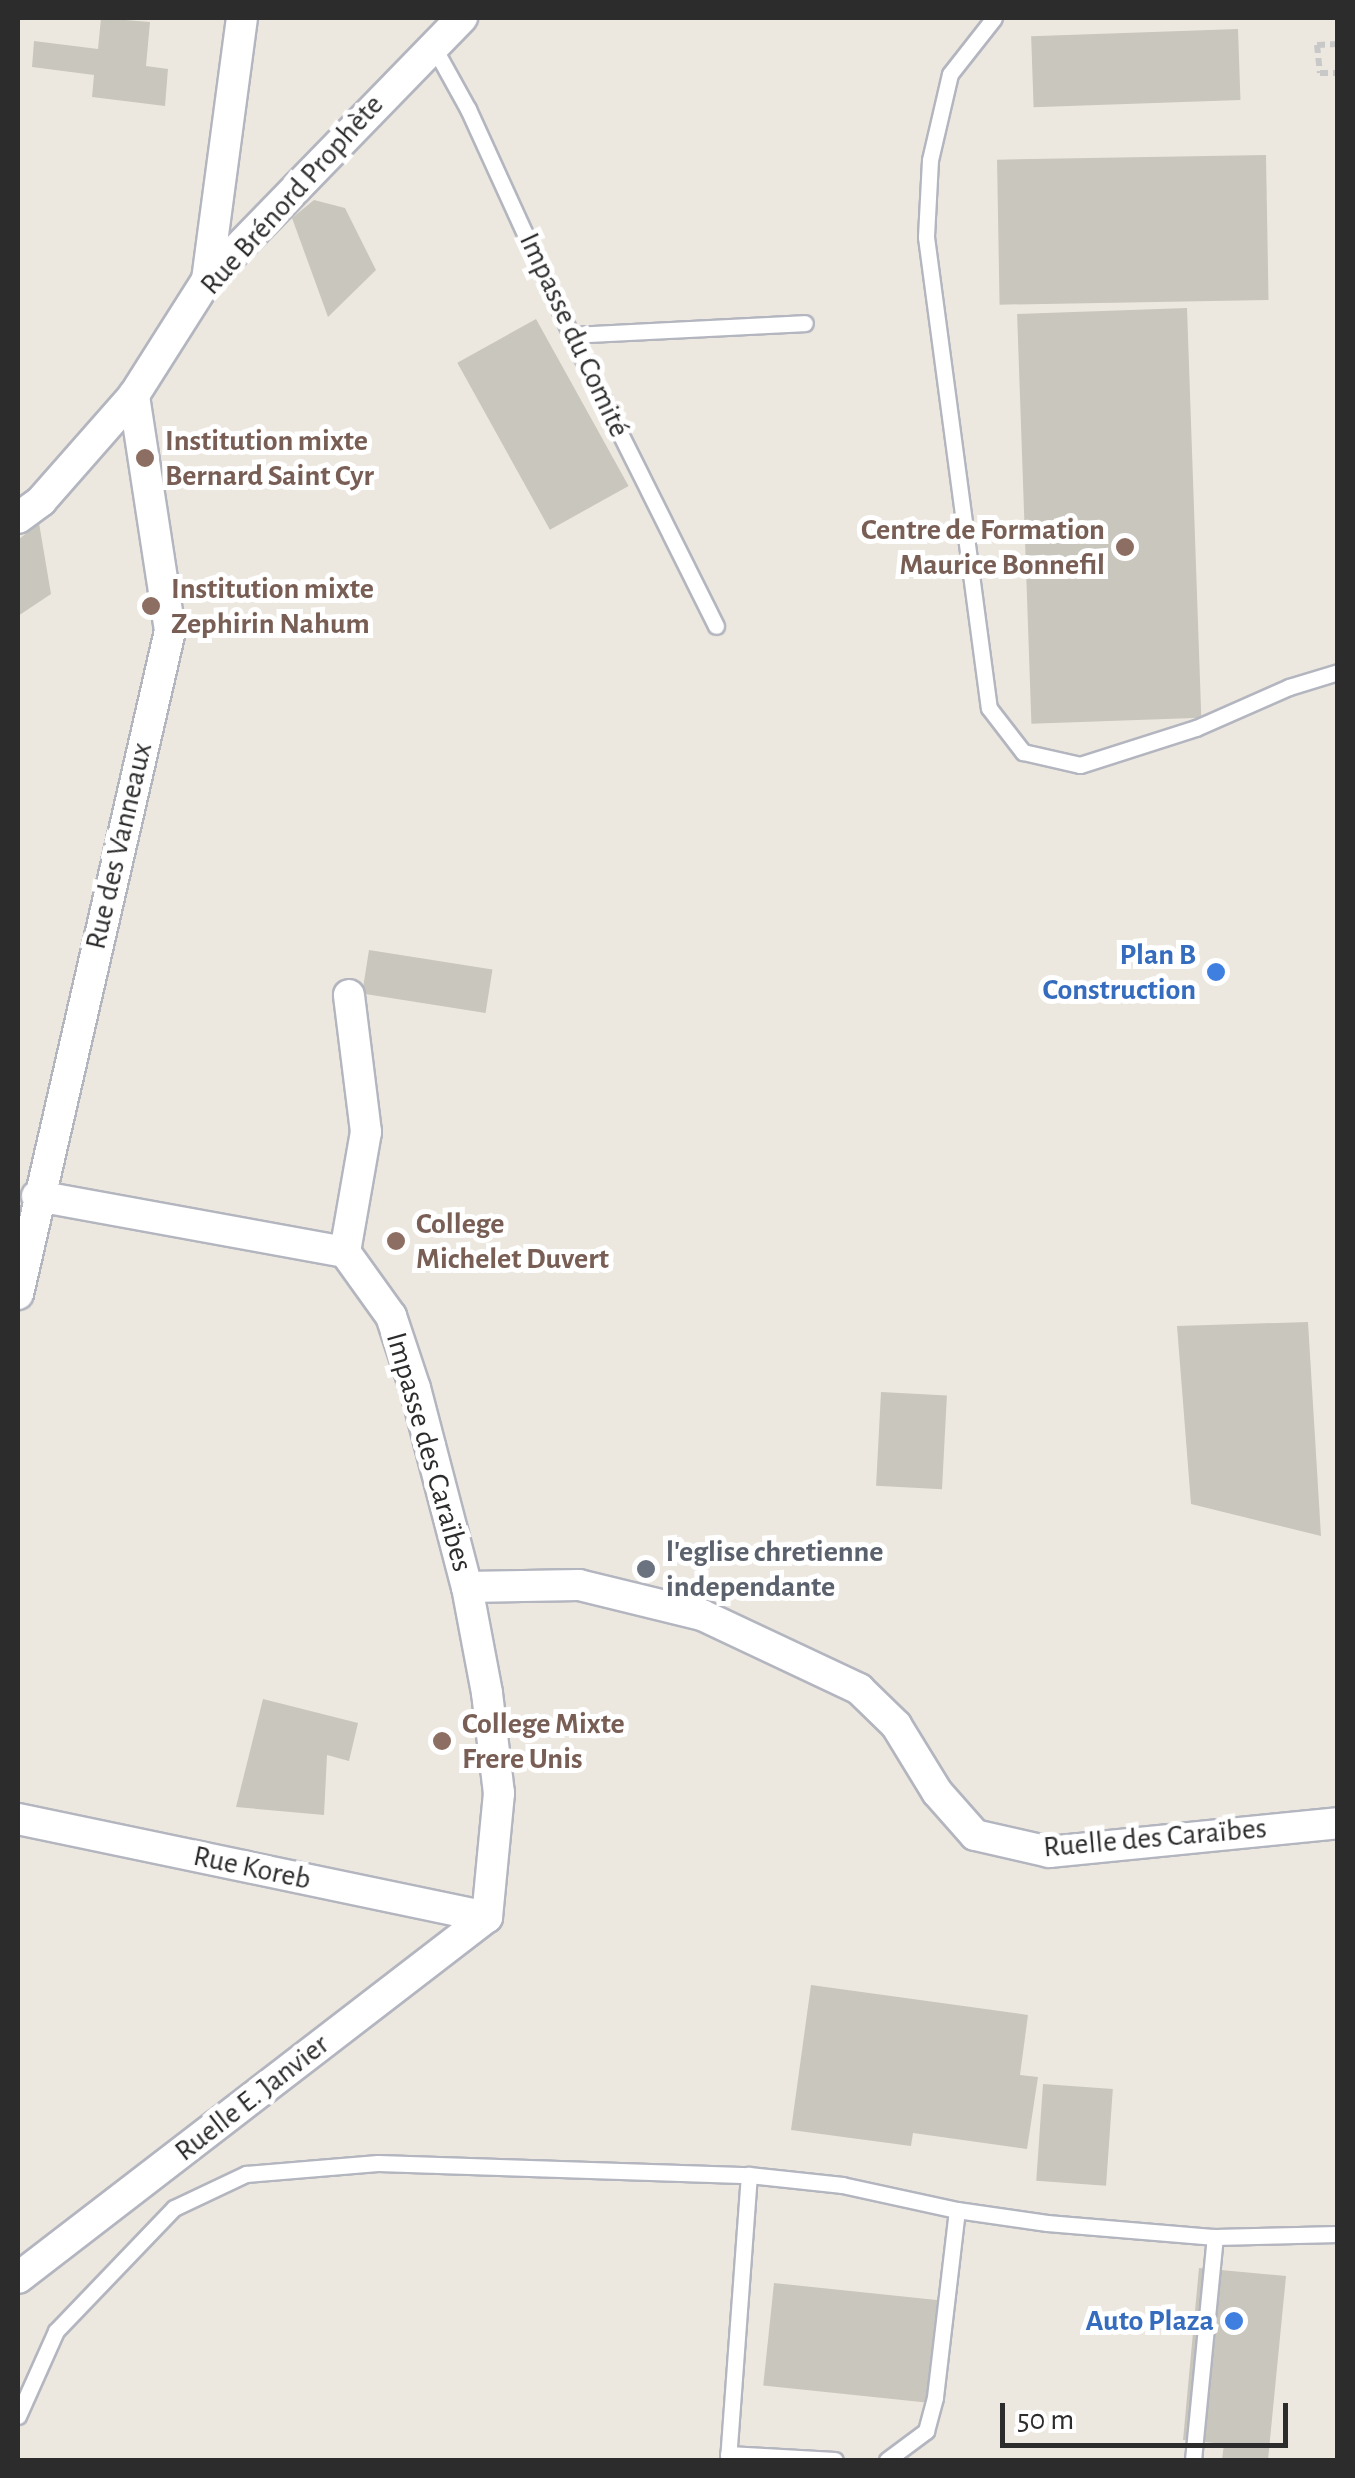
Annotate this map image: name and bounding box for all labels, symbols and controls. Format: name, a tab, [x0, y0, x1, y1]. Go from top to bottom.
street label: Rue Brénord Prophète	[193, 88, 391, 302]
street label: Impasse du Comité	[511, 227, 637, 443]
place label: Institution mixte Bernard Saint Cyr	[165, 423, 374, 494]
marker: Institution mixte Bernard Saint Cyr	[134, 447, 156, 469]
place label: Centre de Formation Maurice Bonnefil	[861, 512, 1105, 582]
marker: Centre de Formation Maurice Bonnefil	[1114, 536, 1136, 558]
place label: Institution mixte Zephirin Nahum	[171, 571, 374, 642]
marker: Institution mixte Zephirin Nahum	[140, 595, 162, 617]
street label: Rue des Vanneaux	[78, 739, 160, 953]
place label: Plan B Construction	[1043, 937, 1196, 1008]
marker: Plan B Construction	[1205, 961, 1227, 983]
place label: College Michelet Duvert	[416, 1206, 609, 1276]
marker: College Michelet Duvert	[385, 1230, 407, 1252]
street label: Impasse des Caraïbes	[378, 1328, 480, 1576]
place label: l'eglise chretienne independante	[666, 1534, 884, 1604]
marker: l'eglise chretienne independante	[635, 1558, 657, 1580]
place label: College Mixte Frere Unis	[462, 1706, 625, 1776]
marker: College Mixte Frere Unis	[431, 1730, 453, 1752]
street label: Ruelle des Caraïbes	[1042, 1810, 1268, 1866]
street label: Rue Koreb	[190, 1838, 314, 1898]
street label: Ruelle E. Janvier	[168, 2027, 336, 2169]
place label: Auto Plaza	[1086, 2303, 1214, 2339]
marker: Auto Plaza	[1223, 2310, 1245, 2332]
scale bar	[1005, 2383, 1292, 2445]
text: 50 m	[1017, 2405, 1074, 2435]

